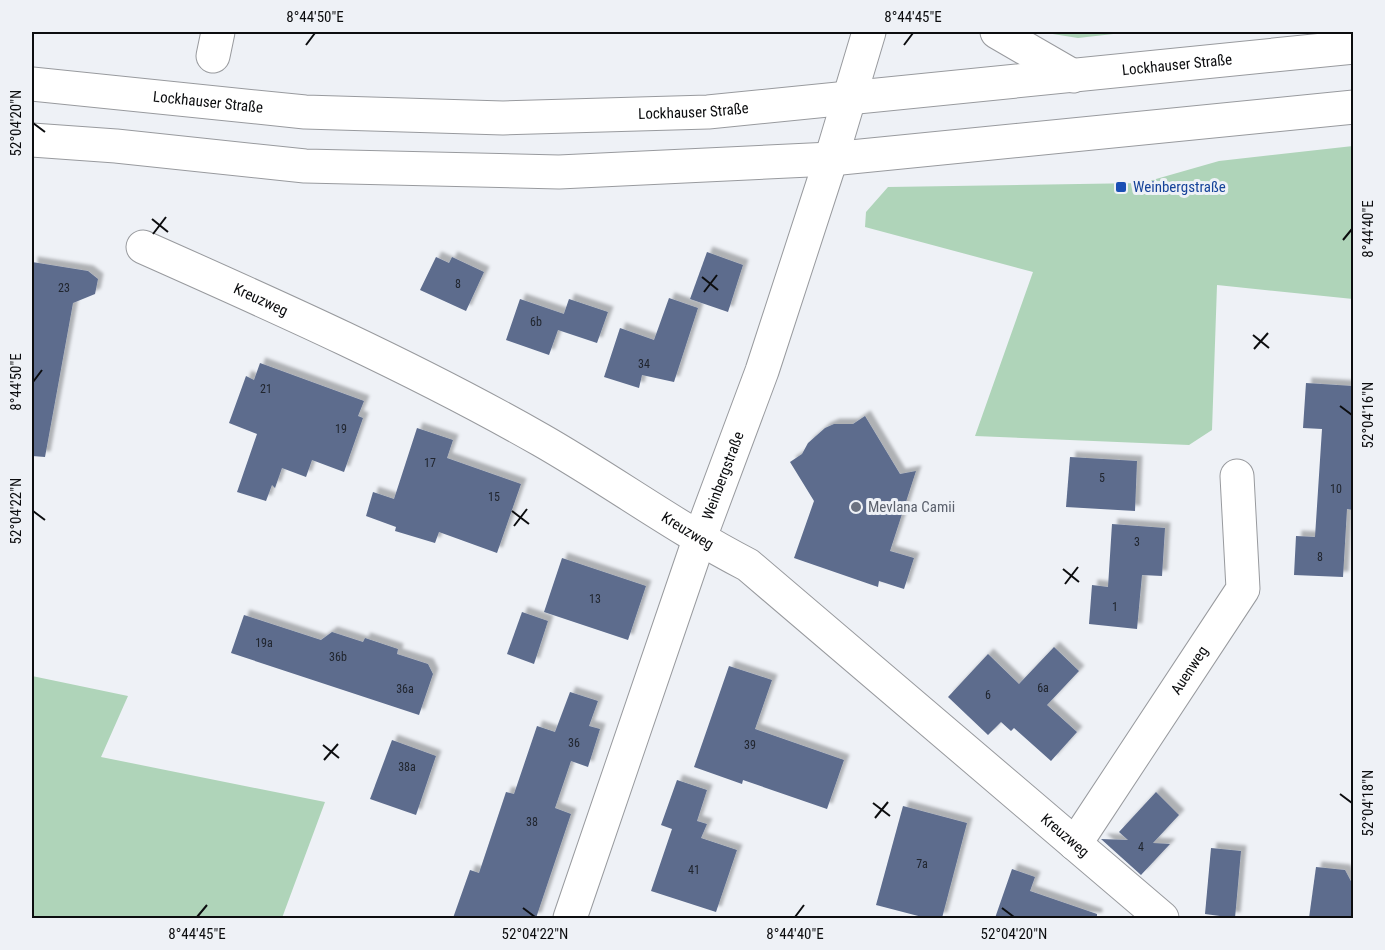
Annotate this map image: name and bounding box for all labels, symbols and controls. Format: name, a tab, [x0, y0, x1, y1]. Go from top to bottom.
text: 8°44'50"E	[286, 8, 344, 26]
text: 8°44'45"E	[884, 8, 942, 26]
street label: Lockhauser Straße	[1121, 50, 1233, 79]
street label: Lockhauser Straße	[152, 87, 264, 117]
text: 52°04'20"N	[7, 90, 25, 156]
street label: Lockhauser Straße	[638, 99, 749, 123]
place label: Weinbergstraße	[1133, 178, 1226, 196]
marker: Weinbergstraße	[1114, 180, 1128, 194]
text: 8°44'40"E	[1359, 200, 1377, 258]
house number: 8	[455, 277, 461, 291]
street label: Kreuzweg	[231, 280, 291, 320]
house number: 23	[58, 281, 70, 295]
house number: 6b	[530, 315, 542, 329]
text: 8°44'50"E	[7, 353, 25, 411]
house number: 34	[638, 357, 650, 371]
house number: 21	[260, 382, 272, 396]
text: 52°04'16"N	[1359, 382, 1377, 448]
house number: 19	[335, 422, 347, 436]
street label: Weinbergstraße	[698, 429, 748, 522]
house number: 17	[424, 456, 436, 470]
house number: 5	[1099, 471, 1105, 485]
text: 52°04'22"N	[7, 478, 25, 544]
house number: 10	[1330, 482, 1342, 496]
house number: 15	[488, 490, 500, 504]
place label: Mevlana Camii	[868, 498, 955, 516]
marker: Mevlana Camii	[849, 500, 863, 514]
street label: Kreuzweg	[658, 508, 717, 553]
house number: 3	[1134, 535, 1140, 549]
house number: 8	[1317, 550, 1323, 564]
house number: 13	[589, 592, 601, 606]
house number: 1	[1112, 600, 1118, 614]
house number: 19a	[255, 636, 273, 650]
street label: Auenweg	[1167, 643, 1212, 698]
house number: 36b	[329, 650, 347, 664]
house number: 6a	[1037, 681, 1049, 695]
house number: 36a	[396, 682, 414, 696]
house number: 6	[985, 688, 991, 702]
house number: 36	[568, 736, 580, 750]
house number: 39	[744, 738, 756, 752]
house number: 38a	[398, 760, 416, 774]
text: 52°04'18"N	[1359, 770, 1377, 836]
street label: Kreuzweg	[1037, 810, 1093, 861]
house number: 38	[526, 815, 538, 829]
house number: 4	[1138, 840, 1144, 854]
house number: 7a	[916, 857, 928, 871]
house number: 41	[688, 863, 700, 877]
text: 8°44'45"E	[168, 925, 226, 943]
text: 52°04'22"N	[502, 925, 568, 943]
text: 8°44'40"E	[766, 925, 824, 943]
text: 52°04'20"N	[981, 925, 1047, 943]

